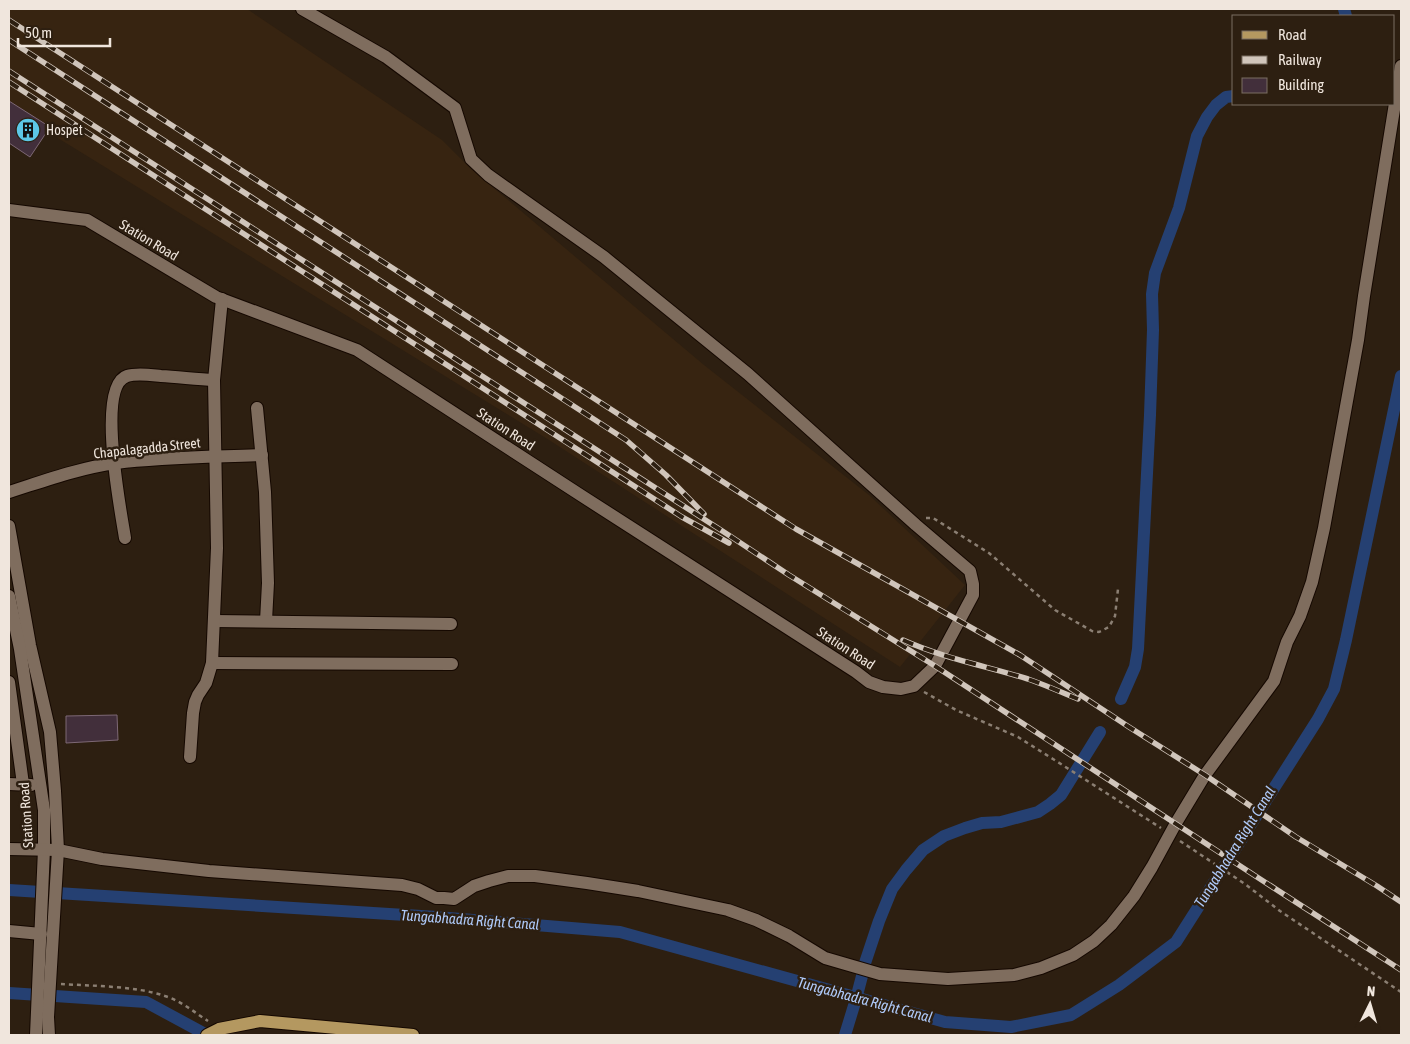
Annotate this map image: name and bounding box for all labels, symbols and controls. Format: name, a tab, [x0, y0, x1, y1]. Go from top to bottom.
scale bar	[18, 15, 110, 47]
legend	[1232, 15, 1395, 105]
text: 50 m	[25, 24, 52, 41]
text: Road	[1278, 26, 1307, 43]
text: Railway	[1278, 51, 1322, 68]
text: Building	[1278, 76, 1324, 93]
building icon: Hospet	[15, 117, 41, 143]
place label: Hospet	[46, 122, 83, 138]
street label: Station Road	[117, 216, 181, 264]
street label: Station Road	[474, 404, 538, 454]
street label: Chapalagadda Street	[93, 434, 201, 462]
street label: Station Road	[814, 623, 878, 673]
street label: Station Road	[16, 782, 36, 848]
water label: Tungabhadra Right Canal	[1190, 783, 1279, 910]
water label: Tungabhadra Right Canal	[400, 906, 540, 933]
water label: Tungabhadra Right Canal	[796, 973, 935, 1026]
north arrow	[1345, 979, 1395, 1029]
text: N	[1366, 983, 1376, 999]

